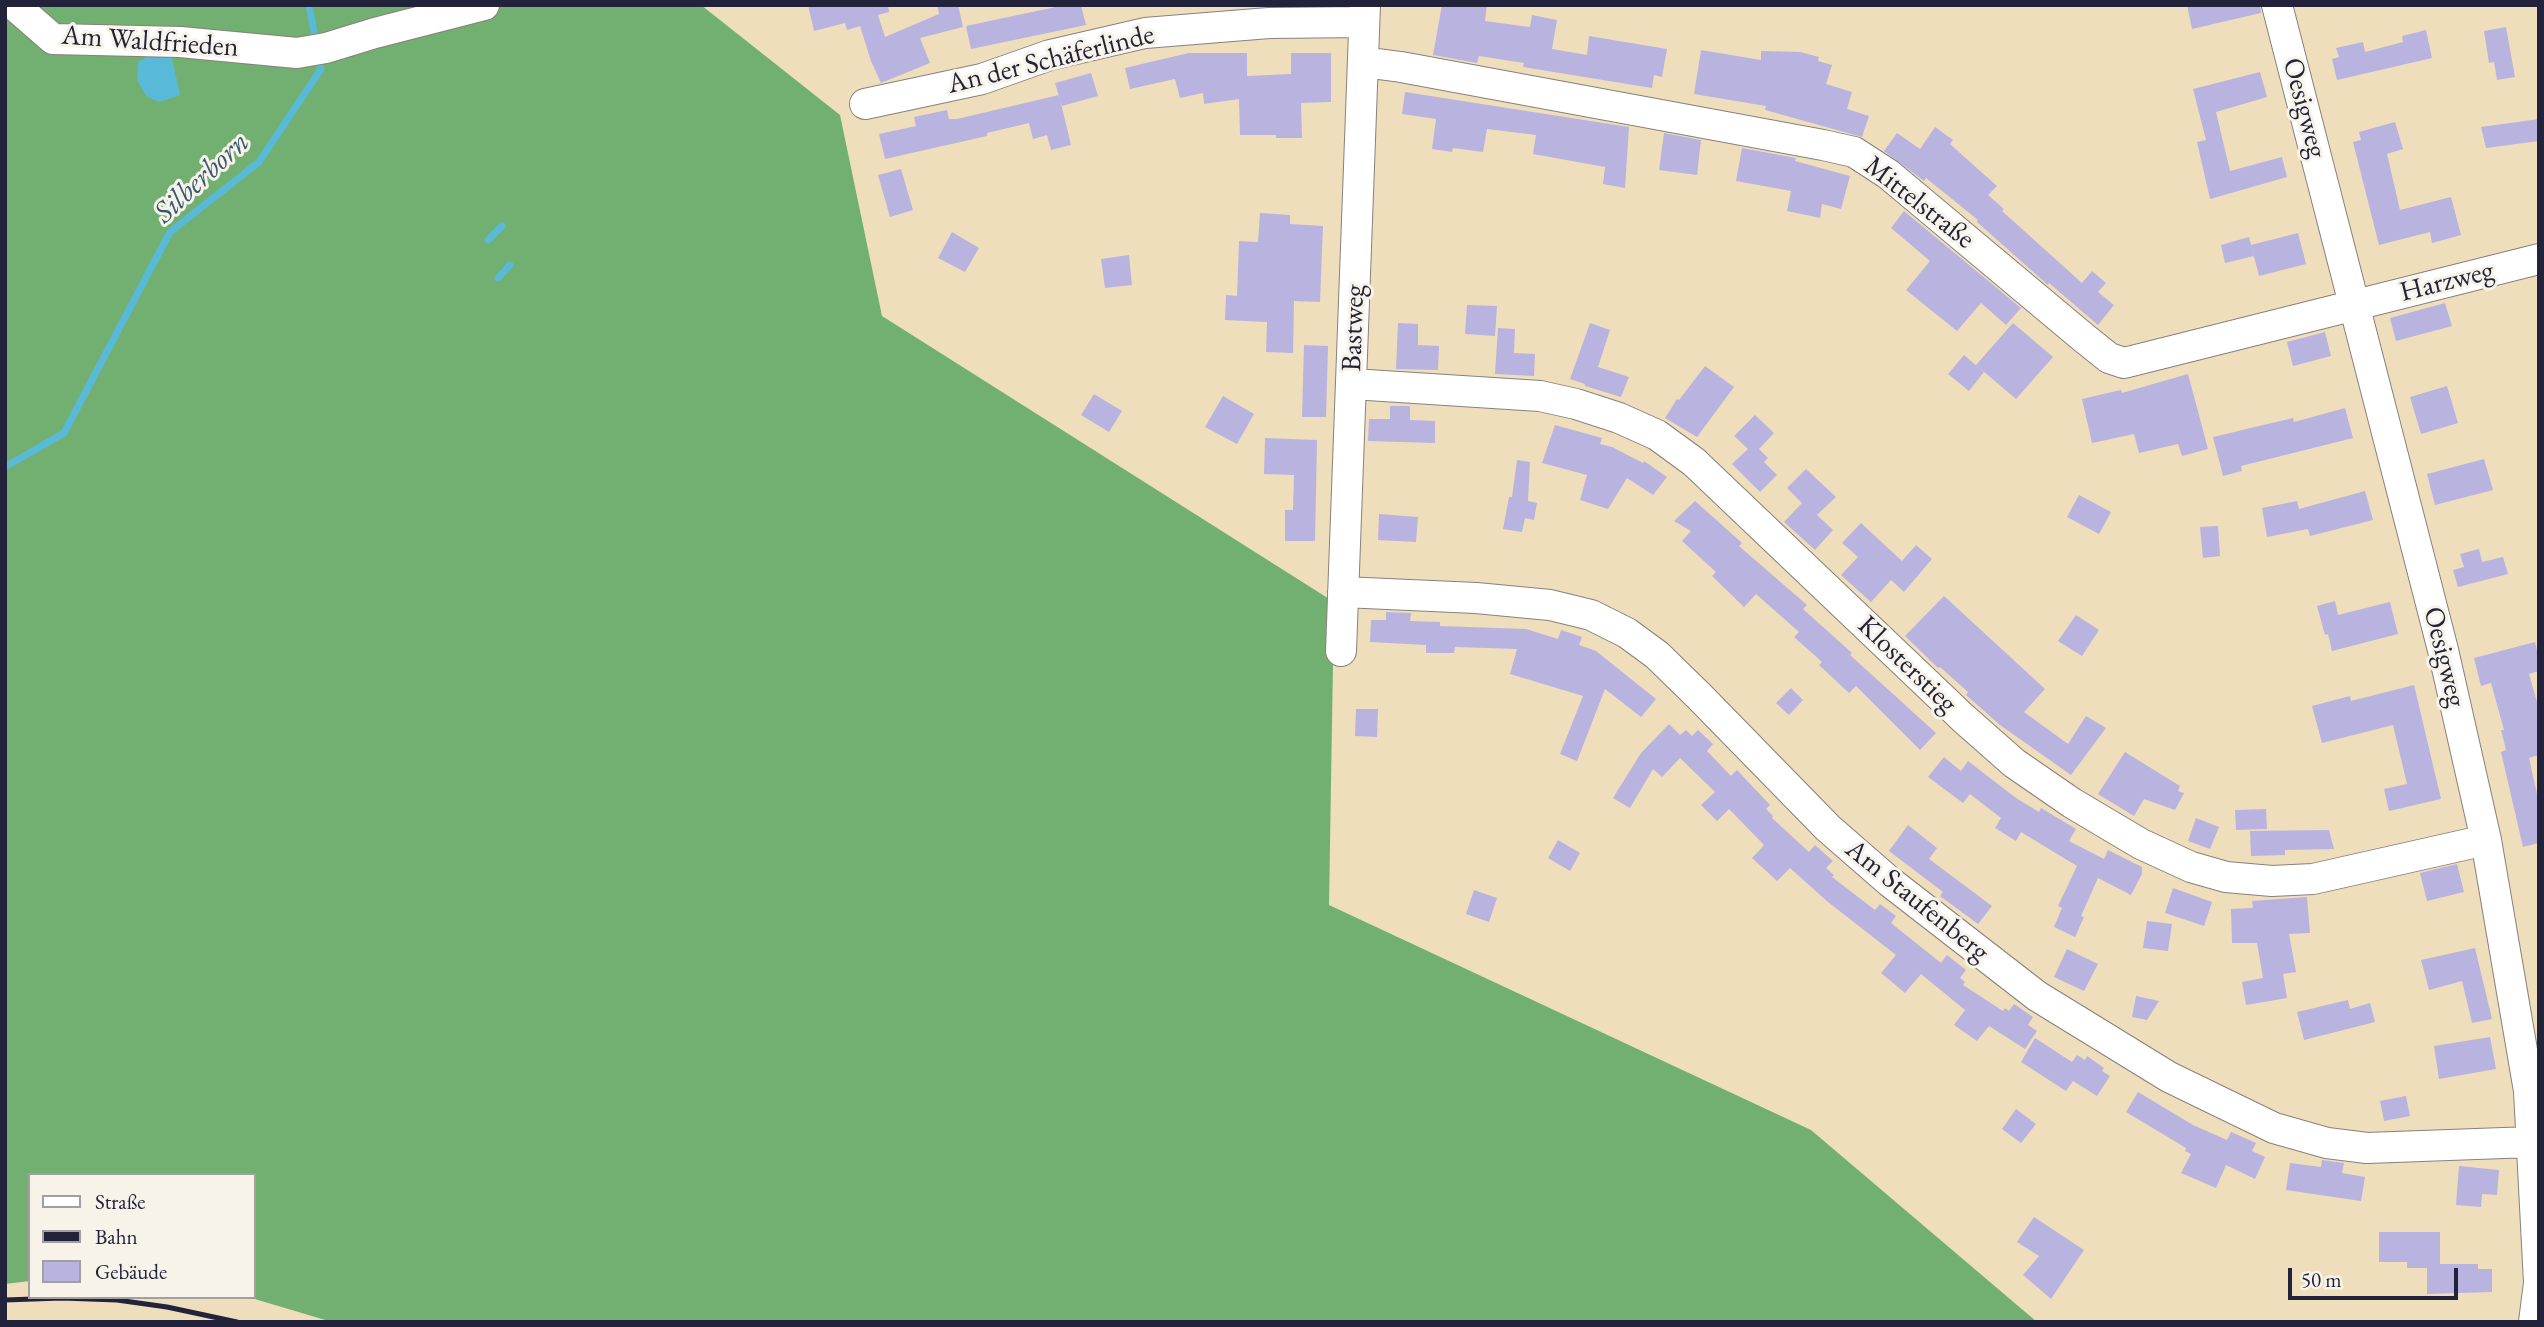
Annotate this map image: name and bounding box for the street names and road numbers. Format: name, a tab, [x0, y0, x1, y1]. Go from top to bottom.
street label: An der Schäferlinde	[944, 18, 1158, 102]
street label: Am Waldfrieden	[60, 19, 240, 65]
street label: Oesigweg	[2275, 54, 2333, 162]
street label: Mittelstraße	[1857, 150, 1981, 256]
street label: Harzweg	[2397, 254, 2497, 310]
street label: Bastweg	[1336, 284, 1372, 372]
street label: Oesigweg	[2415, 603, 2473, 711]
street label: Klosterstieg	[1850, 609, 1964, 721]
street label: Am Staufenberg	[1838, 833, 1996, 969]

